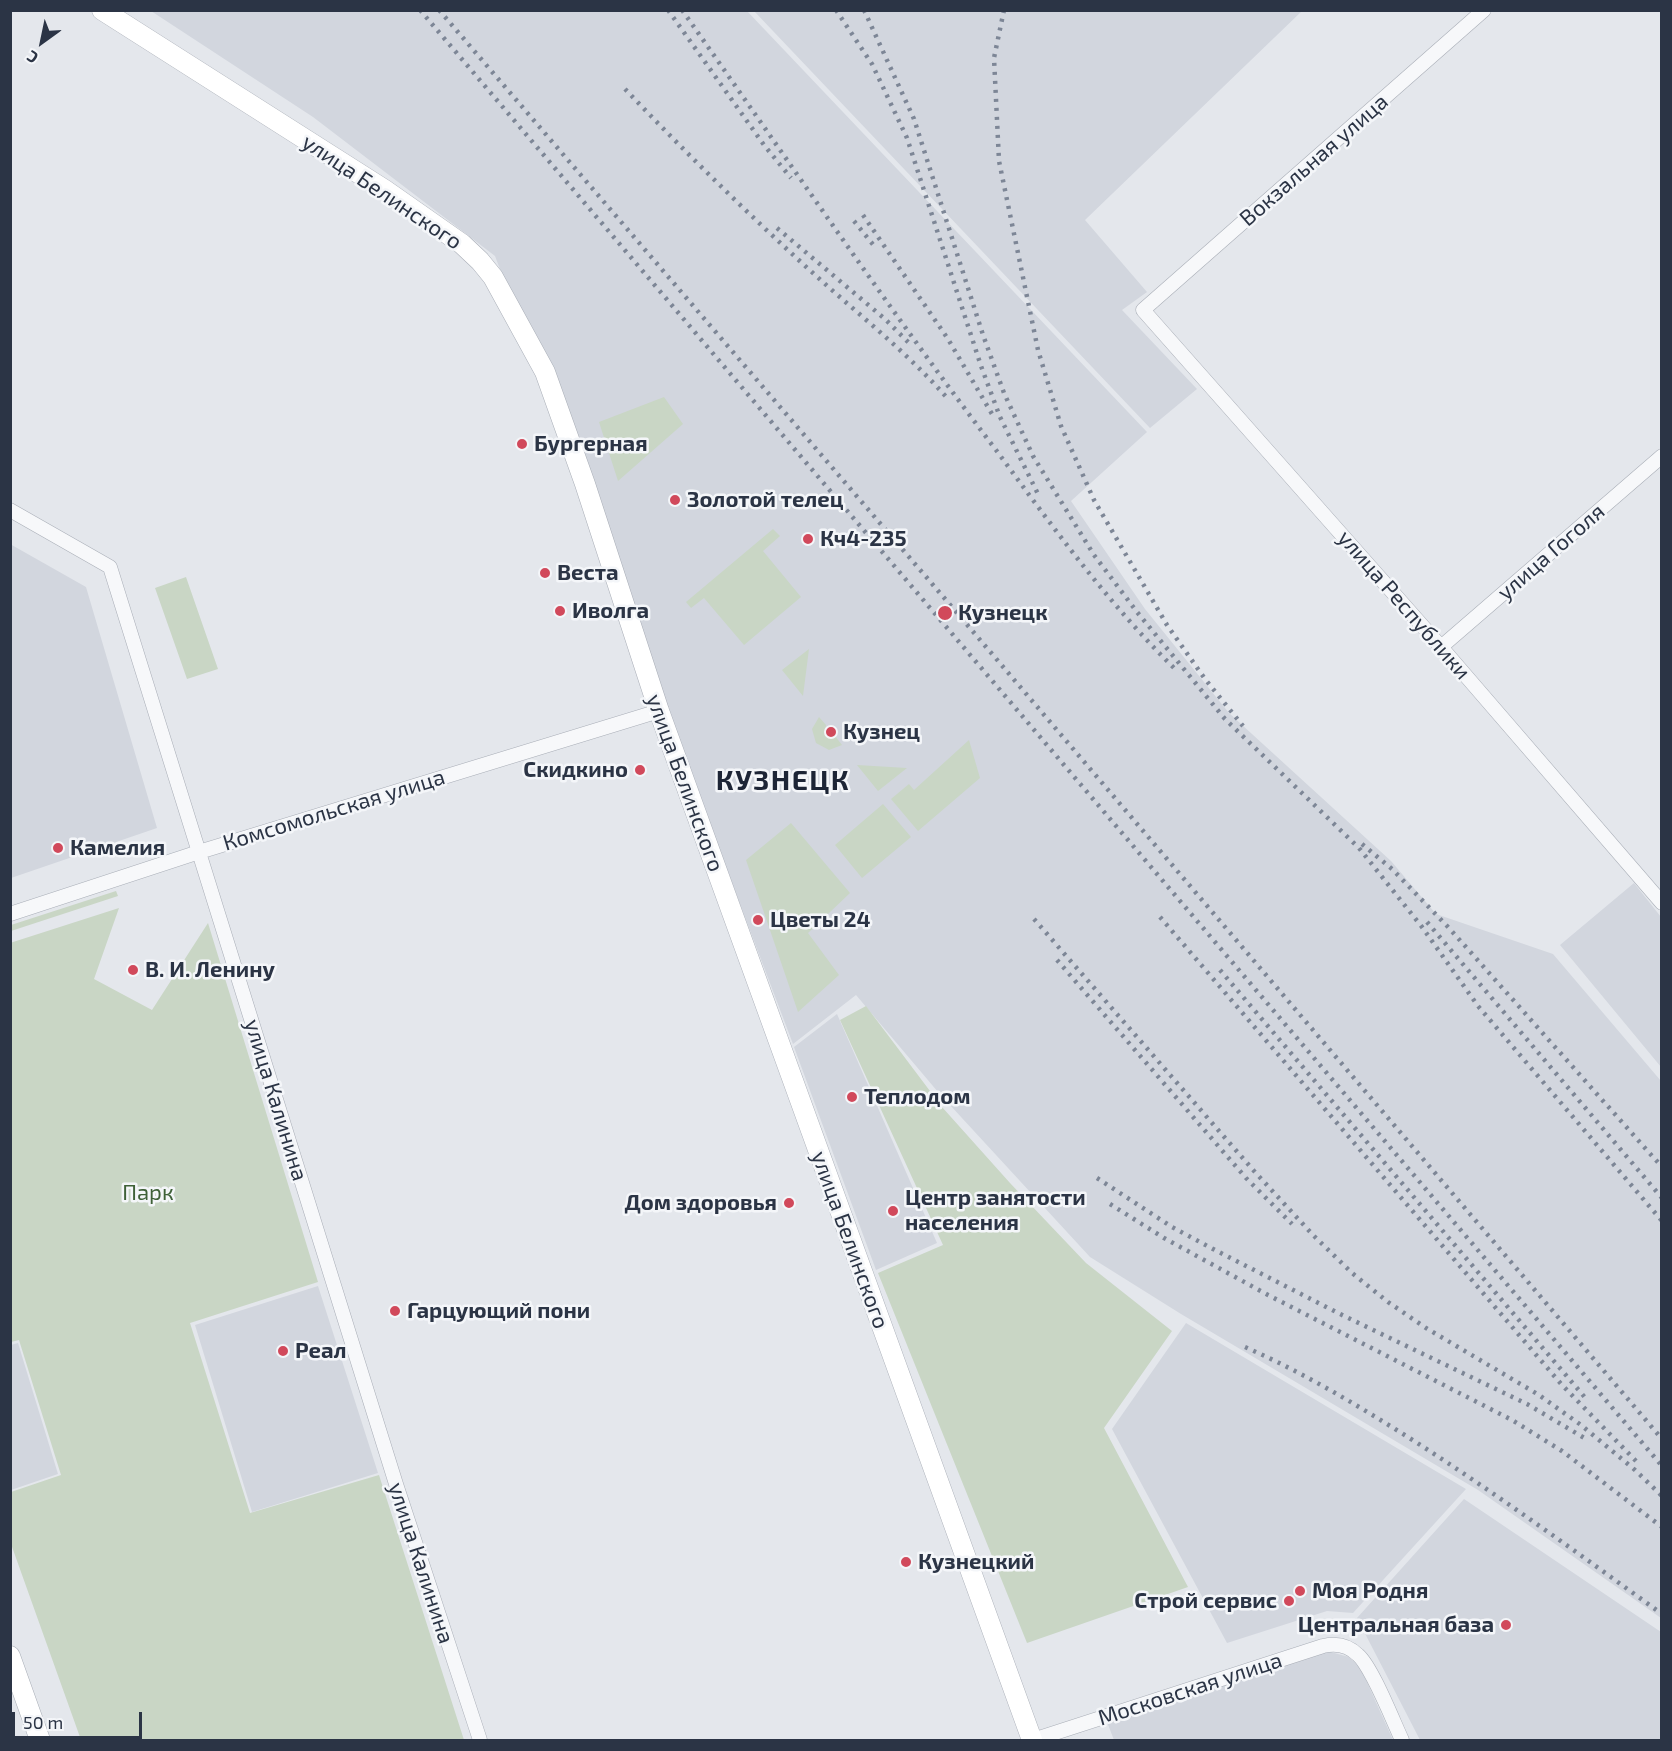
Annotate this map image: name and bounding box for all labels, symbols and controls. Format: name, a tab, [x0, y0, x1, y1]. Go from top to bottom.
north arrow	[12, 12, 72, 72]
text: С	[23, 47, 41, 68]
street label: Вокзальная улица	[1234, 88, 1394, 232]
street label: улица Белинского	[297, 129, 467, 255]
place label: Бургерная	[534, 431, 648, 457]
marker: Бургерная	[515, 437, 529, 451]
place label: Золотой телец	[687, 487, 844, 513]
marker: Золотой телец	[668, 493, 682, 507]
street label: улица Гоголя	[1492, 498, 1610, 606]
street label: улица Республики	[1332, 525, 1476, 685]
place label: Кч4-235	[820, 526, 907, 552]
marker: Кч4-235	[801, 532, 815, 546]
place label: Веста	[557, 560, 619, 586]
marker: Веста	[538, 566, 552, 580]
place label: Иволга	[572, 598, 649, 624]
place label: Кузнецк	[958, 600, 1048, 626]
marker: Иволга	[553, 604, 567, 618]
marker: Кузнецк	[936, 604, 954, 622]
street label: улица Белинского	[641, 691, 729, 875]
place label: Кузнец	[843, 719, 920, 745]
marker: Кузнец	[824, 725, 838, 739]
place label: Скидкино	[523, 757, 628, 783]
marker: Скидкино	[633, 763, 647, 777]
street label: Комсомольская улица	[220, 764, 448, 856]
district label: КУЗНЕЦК	[716, 764, 850, 798]
place label: Камелия	[70, 835, 165, 861]
marker: Камелия	[51, 841, 65, 855]
place label: Цветы 24	[770, 907, 871, 933]
marker: Цветы 24	[751, 913, 765, 927]
place label: В. И. Ленину	[145, 957, 275, 983]
marker: В. И. Ленину	[126, 963, 140, 977]
street label: улица Калинина	[239, 1016, 313, 1184]
place label: Теплодом	[864, 1084, 971, 1110]
marker: Теплодом	[845, 1090, 859, 1104]
street label: улица Белинского	[806, 1148, 894, 1332]
park label: Парк	[122, 1180, 174, 1206]
place label: Центр занятости населения	[905, 1185, 1086, 1236]
place label: Дом здоровья	[624, 1190, 777, 1216]
marker: Дом здоровья	[782, 1196, 796, 1210]
marker: Центр занятости населения	[886, 1204, 900, 1218]
place label: Гарцующий пони	[407, 1298, 590, 1324]
marker: Гарцующий пони	[388, 1304, 402, 1318]
place label: Реал	[295, 1338, 347, 1364]
marker: Реал	[276, 1344, 290, 1358]
street label: улица Калинина	[383, 1479, 459, 1647]
place label: Кузнецкий	[918, 1549, 1034, 1575]
marker: Кузнецкий	[899, 1555, 913, 1569]
place label: Моя Родня	[1312, 1578, 1428, 1604]
marker: Моя Родня	[1293, 1584, 1307, 1598]
place label: Строй сервис	[1134, 1588, 1277, 1614]
marker: Строй сервис	[1282, 1594, 1296, 1608]
place label: Центральная база	[1298, 1612, 1494, 1638]
marker: Центральная база	[1499, 1618, 1513, 1632]
street label: Московская улица	[1095, 1647, 1285, 1731]
scale bar	[15, 1700, 146, 1738]
text: 50 m	[23, 1711, 63, 1733]

